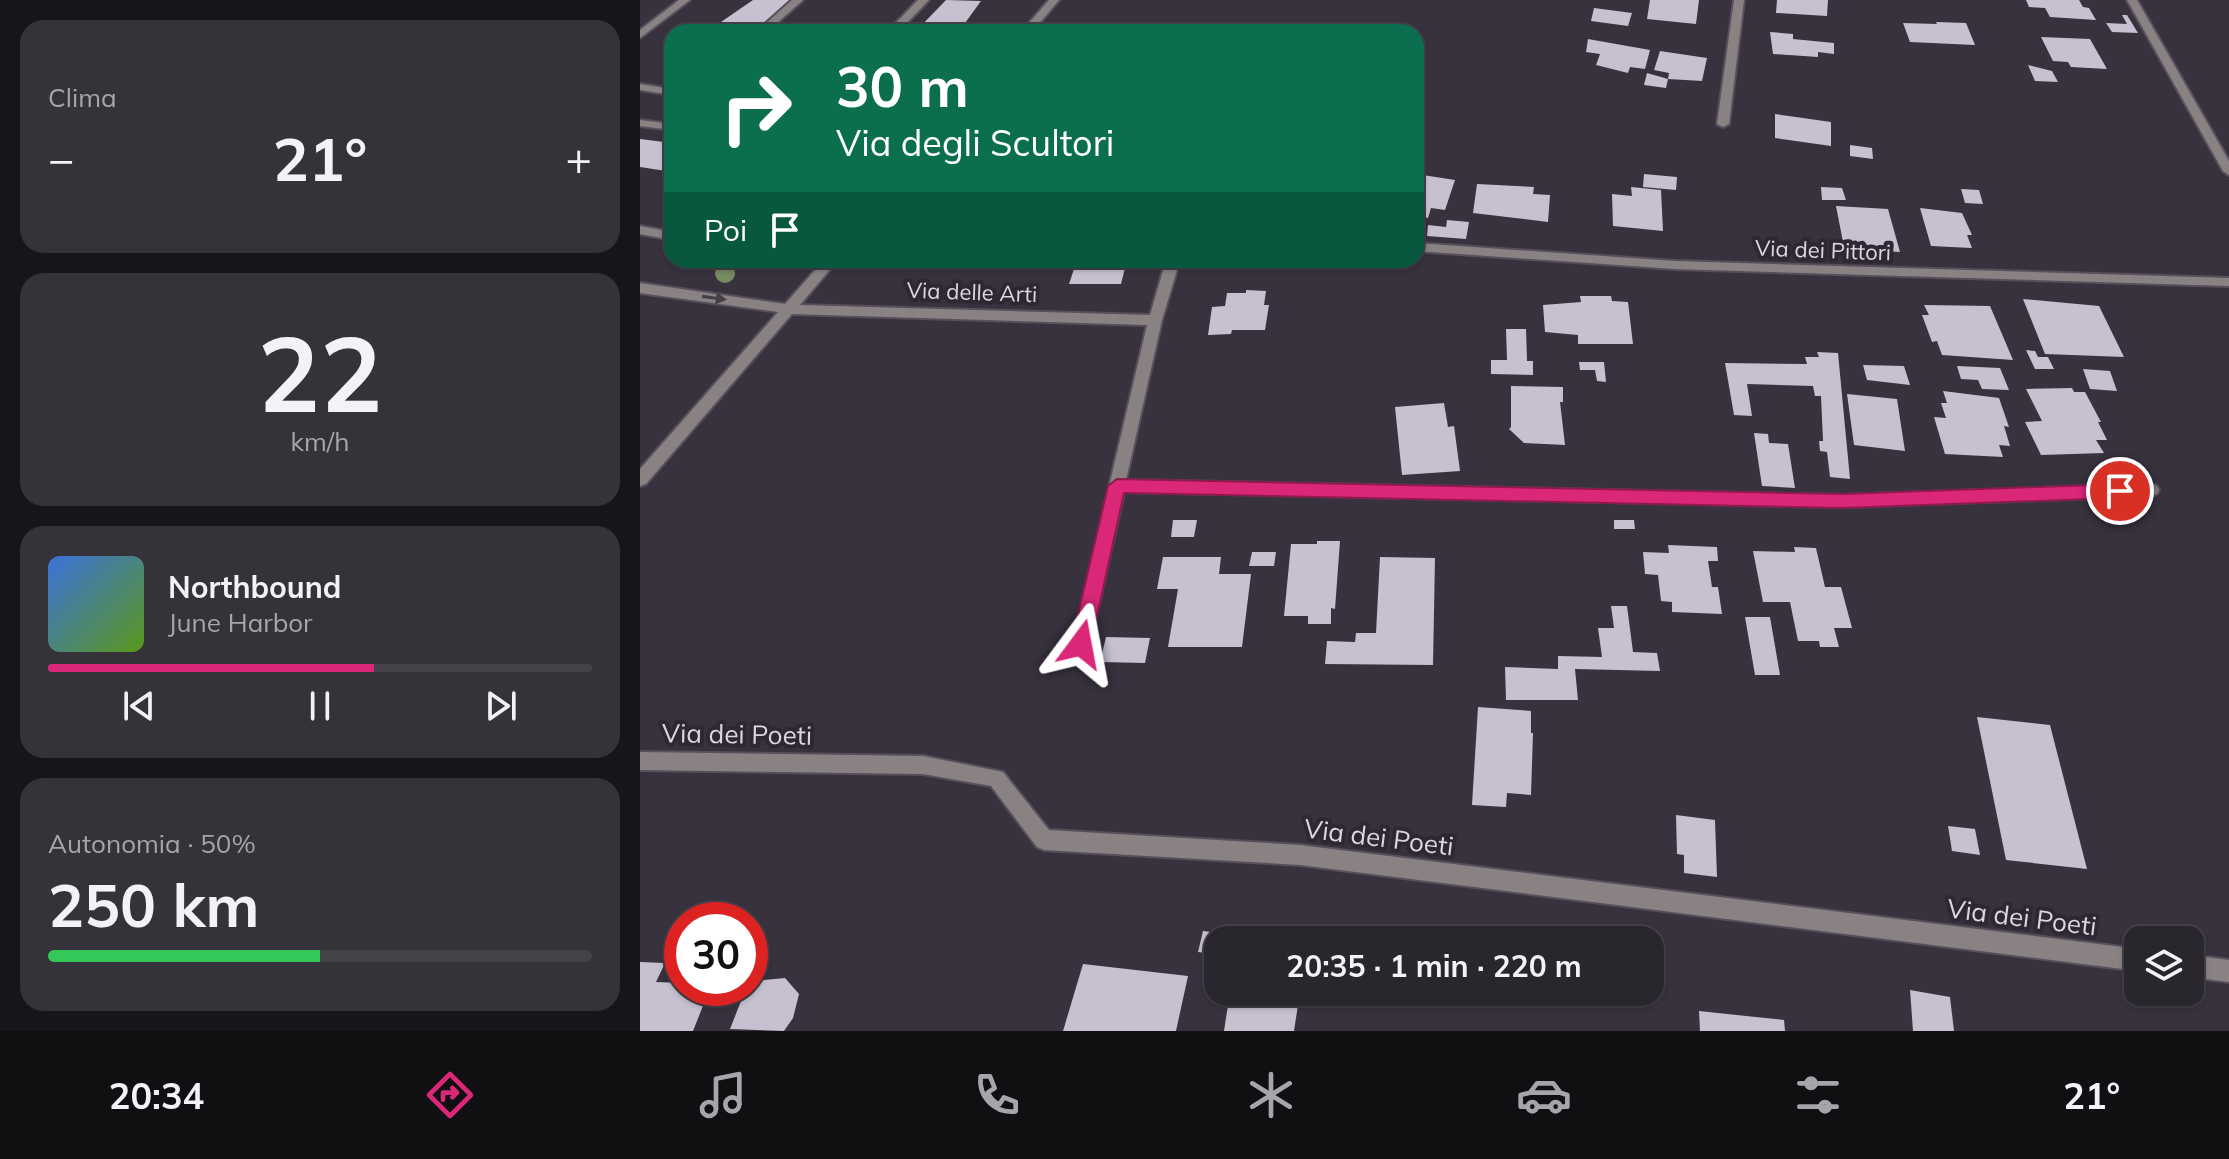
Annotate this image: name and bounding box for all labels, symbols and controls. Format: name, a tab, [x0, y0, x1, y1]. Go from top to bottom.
text: 30 m	[836, 51, 969, 121]
icon: right	[704, 56, 808, 160]
text: Clima	[48, 81, 117, 114]
text: Via degli Scultori	[836, 120, 1114, 165]
text: 21°	[273, 121, 367, 196]
text: −	[48, 131, 74, 186]
text: +	[566, 131, 592, 186]
icon: arrive	[763, 208, 807, 252]
text: Poi	[704, 211, 747, 249]
street label: Via dei Pittori	[1755, 234, 1891, 266]
street label: Via delle Arti	[906, 276, 1038, 308]
one-way arrow	[702, 292, 727, 305]
text: 22	[258, 307, 382, 438]
text: km/h	[291, 425, 349, 458]
pin	[2086, 457, 2154, 525]
icon: arrive	[2098, 469, 2142, 513]
text: Northbound	[168, 568, 341, 606]
position arrow	[1039, 602, 1123, 686]
text: June Harbor	[168, 606, 313, 639]
icon: previous	[117, 684, 161, 728]
icon: pause	[298, 684, 342, 728]
icon: next	[479, 684, 523, 728]
street label: Via dei Poeti	[662, 716, 812, 752]
street label: Via dei Poeti	[1303, 811, 1455, 863]
text: Autonomia · 50%	[48, 827, 256, 860]
text: 250 km	[48, 867, 260, 942]
street label: Via dei Poeti	[1946, 891, 2098, 943]
speed limit sign: 30	[664, 902, 768, 1006]
map controls	[2124, 926, 2204, 1006]
button: layers	[2124, 926, 2204, 1006]
text: 20:35 · 1 min · 220 m	[1286, 947, 1582, 985]
icon: directions	[422, 1067, 478, 1123]
icon: music	[695, 1067, 751, 1123]
icon: phone	[969, 1067, 1025, 1123]
icon: climate	[1243, 1067, 1299, 1123]
icon: car	[1516, 1067, 1572, 1123]
icon: filters	[1790, 1067, 1846, 1123]
text: 20:34	[109, 1073, 204, 1118]
text: 21°	[2063, 1073, 2120, 1118]

